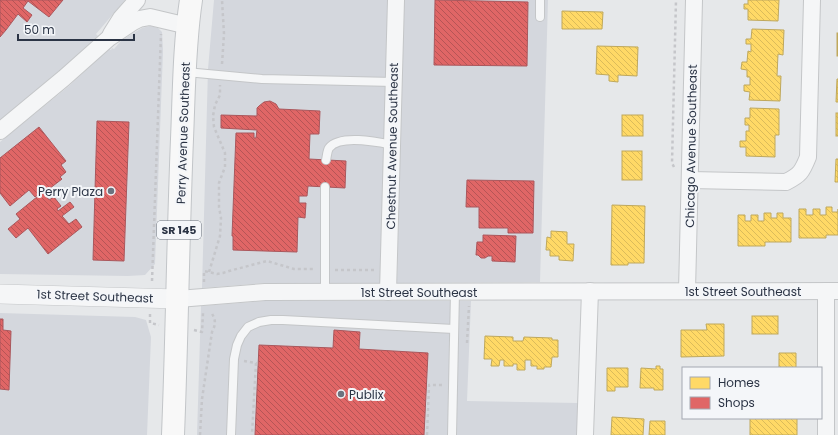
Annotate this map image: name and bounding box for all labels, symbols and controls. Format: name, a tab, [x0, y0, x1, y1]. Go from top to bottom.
scale bar	[18, 16, 134, 42]
text: 50 m	[24, 21, 55, 38]
street label: Perry Avenue Southeast	[172, 62, 194, 204]
street label: Chestnut Avenue Southeast	[382, 62, 402, 230]
street label: Chicago Avenue Southeast	[681, 64, 701, 228]
place label: Perry Plaza	[38, 183, 103, 200]
marker: Perry Plaza	[106, 186, 116, 196]
road number: SR 145	[157, 221, 201, 239]
street label: 1st Street Southeast	[685, 283, 801, 300]
street label: 1st Street Southeast	[361, 284, 477, 301]
street label: 1st Street Southeast	[36, 285, 154, 307]
legend	[682, 367, 822, 419]
text: Homes	[718, 374, 760, 391]
place label: Publix	[349, 386, 384, 403]
marker: Publix	[336, 389, 346, 399]
text: Shops	[718, 394, 755, 411]

